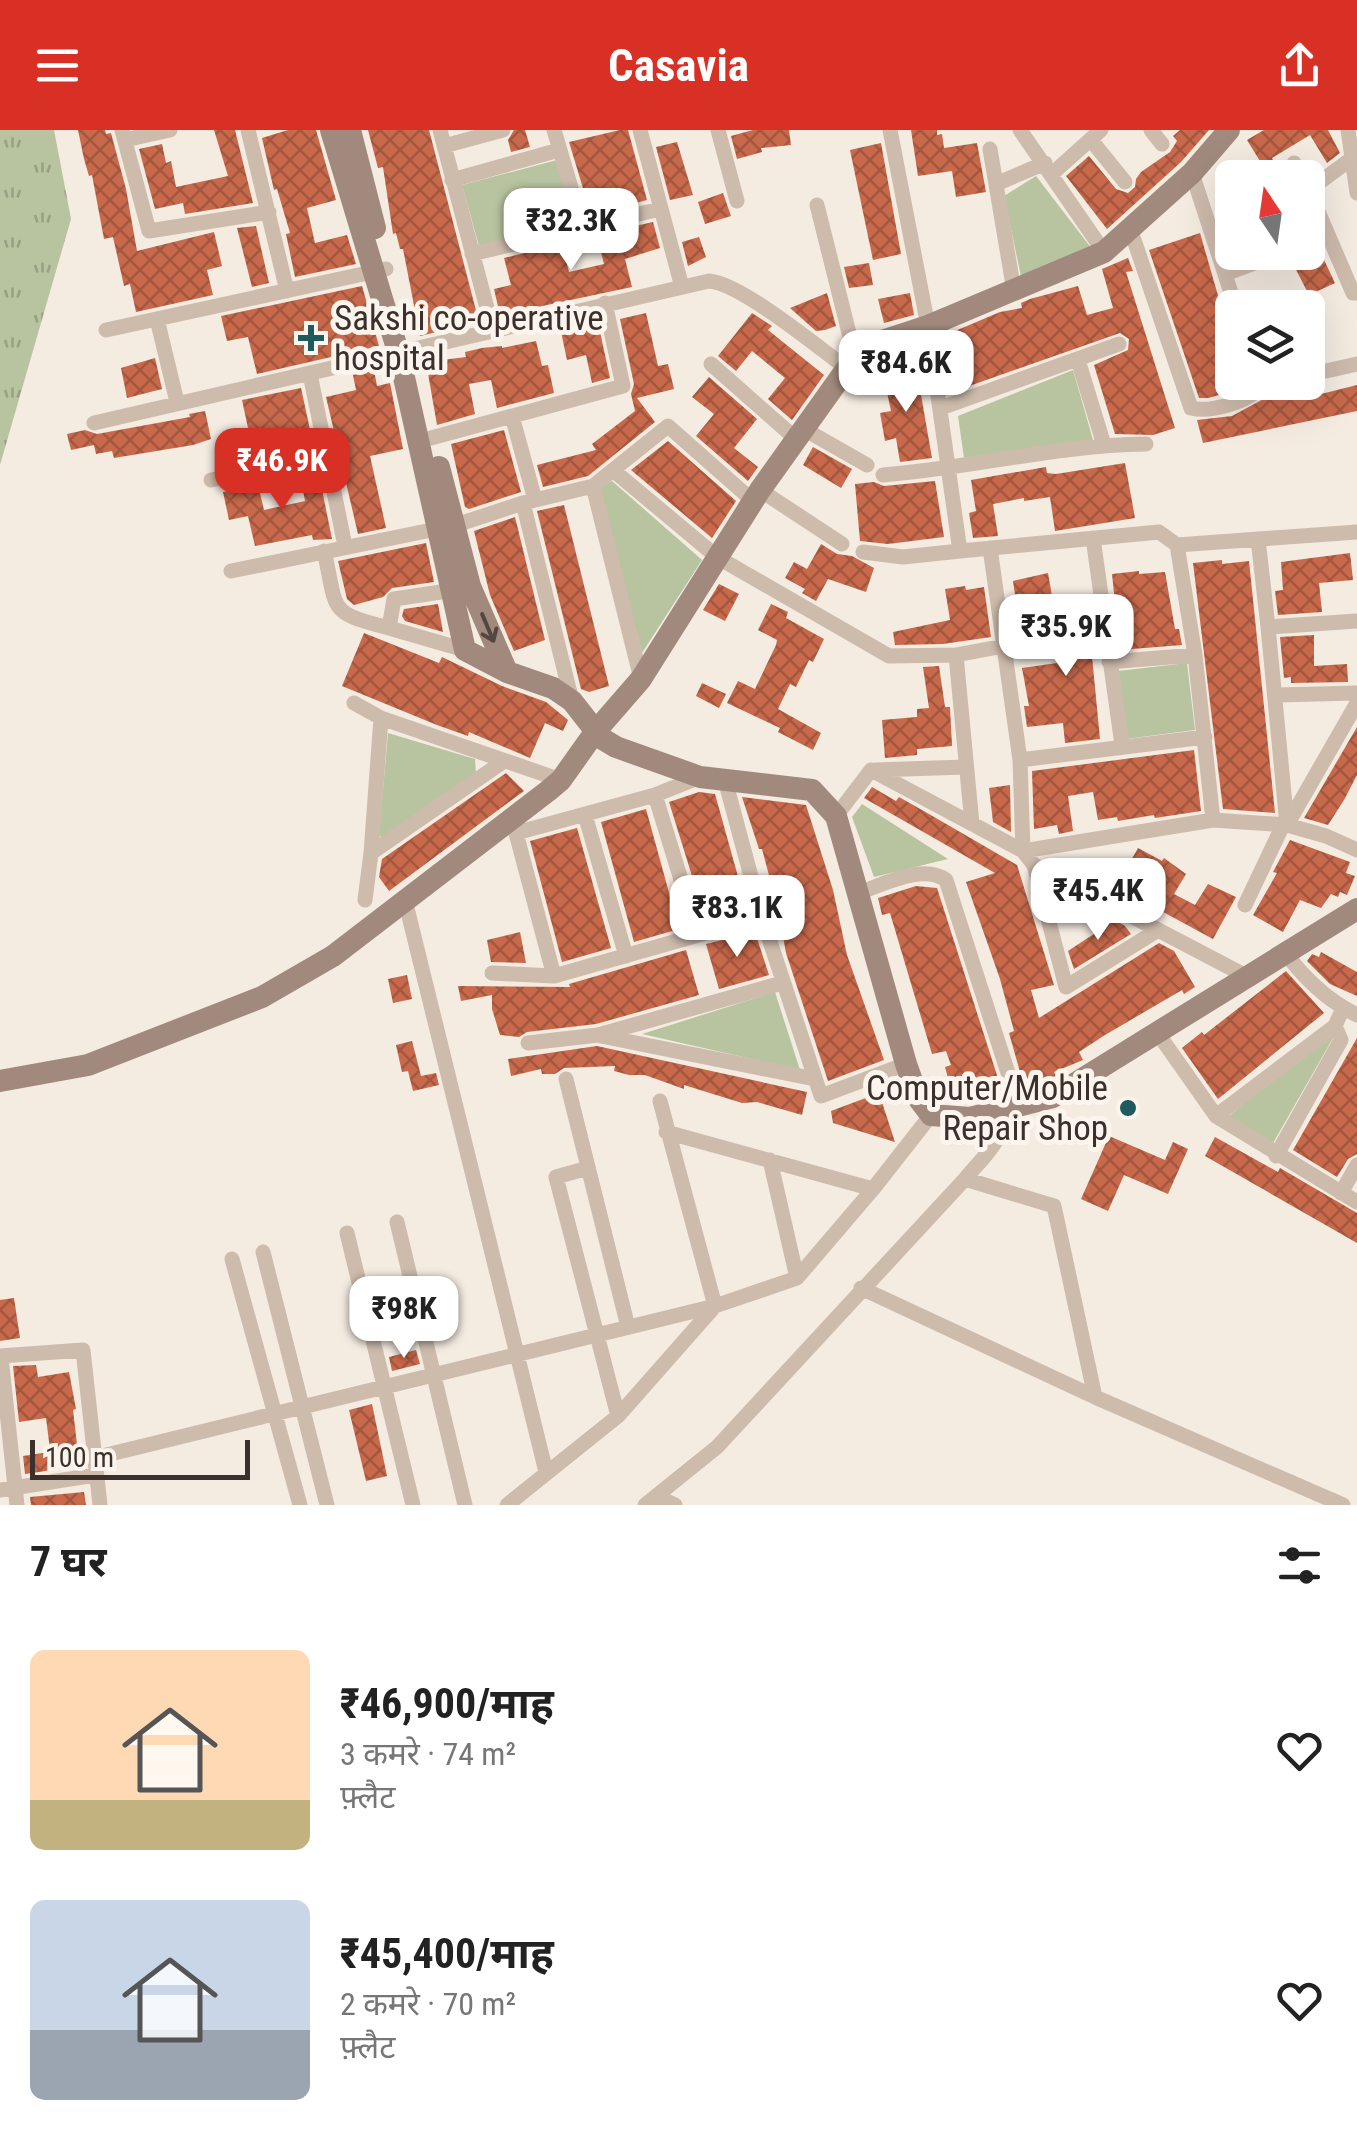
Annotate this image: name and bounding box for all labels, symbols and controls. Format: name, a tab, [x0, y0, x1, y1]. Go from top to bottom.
icon: menu	[30, 38, 85, 93]
icon: share	[1272, 38, 1327, 93]
text: Casavia	[608, 39, 749, 92]
north arrow	[1215, 160, 1325, 270]
map controls	[1215, 160, 1325, 400]
pin: ₹32.3K	[490, 188, 652, 273]
text: ₹32.3K	[526, 201, 616, 239]
button: layers	[1215, 290, 1325, 400]
place label: Sakshi co-operative hospital	[334, 298, 604, 379]
marker: Sakshi co-operative hospital	[298, 325, 324, 351]
pin: ₹84.6K	[825, 330, 987, 415]
text: ₹84.6K	[861, 343, 951, 381]
pin: ₹46.9K	[201, 428, 363, 513]
text: ₹46.9K	[237, 441, 327, 479]
pin: ₹35.9K	[985, 594, 1147, 679]
text: ₹35.9K	[1021, 607, 1111, 645]
one-way arrow	[480, 612, 498, 643]
pin: ₹45.4K	[1017, 858, 1179, 943]
text: ₹45.4K	[1053, 871, 1143, 909]
pin: ₹83.1K	[656, 875, 818, 960]
text: ₹83.1K	[692, 888, 782, 926]
place label: Computer/Mobile Repair Shop	[866, 1068, 1108, 1149]
marker: Computer/Mobile Repair Shop	[1117, 1097, 1139, 1119]
pin: ₹98K	[345, 1276, 463, 1361]
text: ₹98K	[371, 1289, 437, 1327]
scale bar	[30, 1435, 250, 1480]
text: 100 m	[45, 1441, 114, 1474]
text: 7 घर	[30, 1537, 107, 1586]
icon: filters	[1272, 1538, 1327, 1593]
text: ₹46,900/माह	[340, 1679, 554, 1728]
icon: home	[110, 1690, 230, 1810]
icon: heart	[1272, 1723, 1327, 1778]
text: 3 कमरे · 74 m²	[340, 1735, 516, 1773]
text: फ़्लैट	[340, 1778, 395, 1816]
text: ₹45,400/माह	[340, 1929, 554, 1978]
icon: home	[110, 1940, 230, 2060]
icon: heart	[1272, 1973, 1327, 2028]
text: 2 कमरे · 70 m²	[340, 1985, 516, 2023]
text: फ़्लैट	[340, 2028, 395, 2066]

